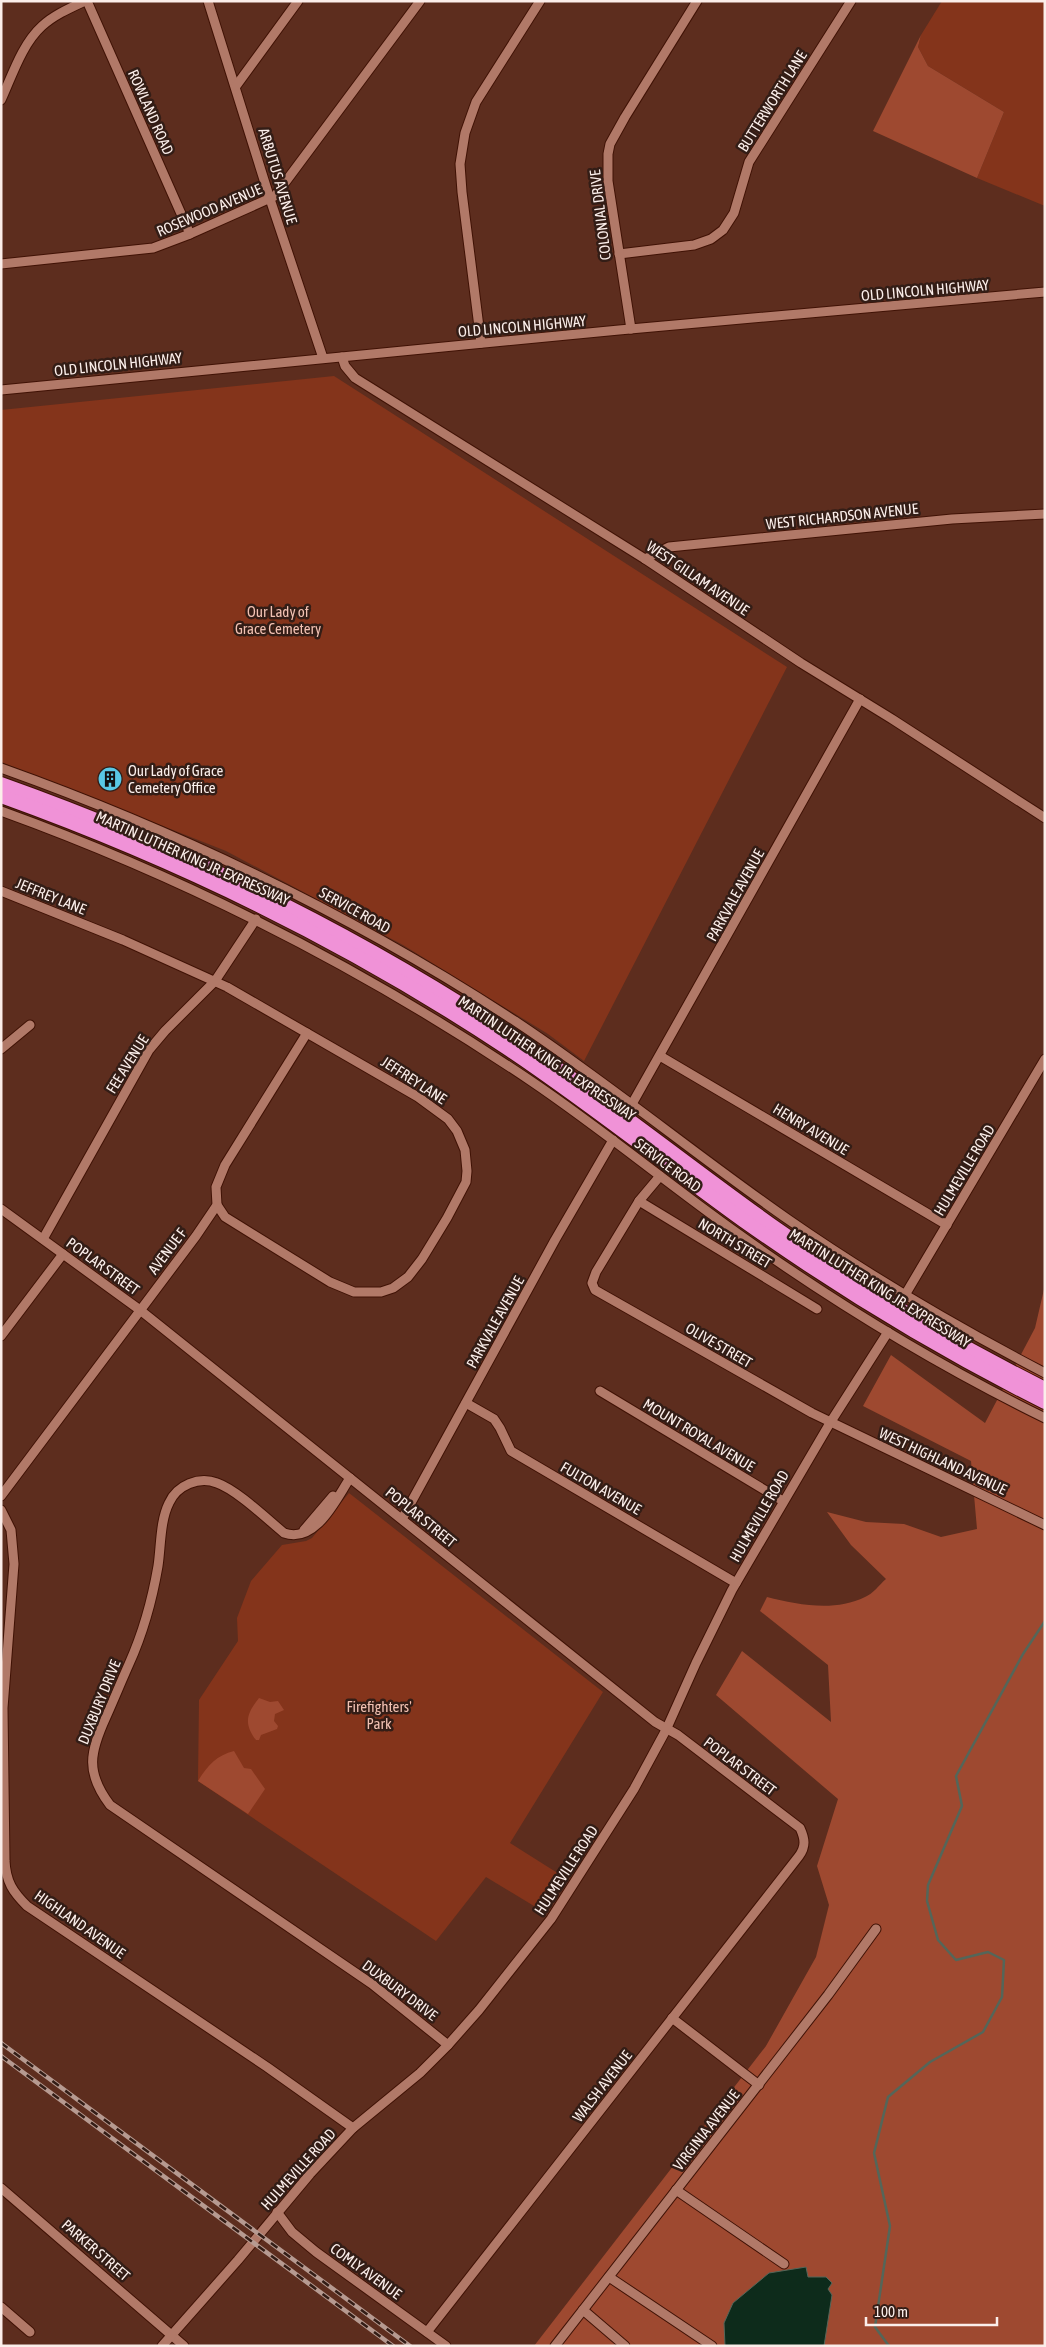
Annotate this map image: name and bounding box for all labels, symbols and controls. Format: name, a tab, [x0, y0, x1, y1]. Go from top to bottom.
street label: BUTTERWORTH LANE	[734, 47, 810, 155]
street label: ROWLAND ROAD	[125, 67, 177, 157]
street label: ARBUTUS AVENUE	[255, 126, 301, 227]
street label: COLONIAL DRIVE	[586, 168, 614, 261]
street label: ROSEWOOD AVENUE	[154, 180, 265, 240]
street label: OLD LINCOLN HIGHWAY	[860, 276, 990, 304]
street label: OLD LINCOLN HIGHWAY	[457, 312, 587, 340]
street label: OLD LINCOLN HIGHWAY	[53, 349, 183, 379]
street label: WEST RICHARDSON AVENUE	[765, 499, 920, 532]
street label: WEST GILLAM AVENUE	[644, 537, 753, 619]
park label: Our Lady of Grace Cemetery	[235, 603, 321, 637]
place label: Our Lady of Grace Cemetery Office	[128, 762, 223, 796]
building icon: Our Lady of Grace Cemetery Office	[97, 766, 123, 792]
street label: MARTIN LUTHER KING JR. EXPRESSWAY	[94, 808, 293, 909]
street label: PARKVALE AVENUE	[703, 846, 768, 944]
street label: JEFFREY LANE	[13, 874, 89, 918]
street label: SERVICE ROAD	[317, 884, 393, 936]
street label: MARTIN LUTHER KING JR. EXPRESSWAY	[455, 992, 639, 1124]
street label: FEE AVENUE	[102, 1031, 152, 1096]
street label: JEFFREY LANE	[378, 1053, 450, 1108]
street label: HENRY AVENUE	[770, 1100, 852, 1158]
street label: HULMEVILLE ROAD	[930, 1122, 998, 1218]
street label: SERVICE ROAD	[632, 1135, 704, 1195]
street label: NORTH STREET	[695, 1215, 775, 1272]
street label: AVENUE F	[144, 1225, 190, 1277]
street label: MARTIN LUTHER KING JR. EXPRESSWAY	[786, 1225, 974, 1351]
street label: POPLAR STREET	[63, 1234, 143, 1298]
street label: PARKVALE AVENUE	[463, 1273, 528, 1371]
street label: OLIVE STREET	[683, 1319, 756, 1371]
street label: MOUNT ROYAL AVENUE	[640, 1395, 758, 1475]
street label: WEST HIGHLAND AVENUE	[877, 1424, 1010, 1498]
street label: FULTON AVENUE	[558, 1458, 645, 1518]
street label: HULMEVILLE ROAD	[726, 1467, 792, 1565]
street label: POPLAR STREET	[382, 1483, 460, 1551]
street label: DUXBURY DRIVE	[74, 1657, 124, 1747]
park label: Firefighters' Park	[346, 1698, 412, 1732]
street label: POPLAR STREET	[701, 1733, 780, 1799]
street label: HULMEVILLE ROAD	[531, 1822, 601, 1918]
street label: HIGHLAND AVENUE	[31, 1886, 129, 1962]
street label: DUXBURY DRIVE	[359, 1956, 441, 2024]
street label: WALSH AVENUE	[569, 2047, 635, 2125]
street label: VIRGINIA AVENUE	[669, 2086, 743, 2174]
street label: HULMEVILLE ROAD	[257, 2125, 339, 2213]
street label: PARKER STREET	[58, 2216, 134, 2284]
street label: COMLY AVENUE	[327, 2240, 405, 2303]
scale bar	[866, 2294, 997, 2326]
text: 100 m	[874, 2303, 908, 2320]

